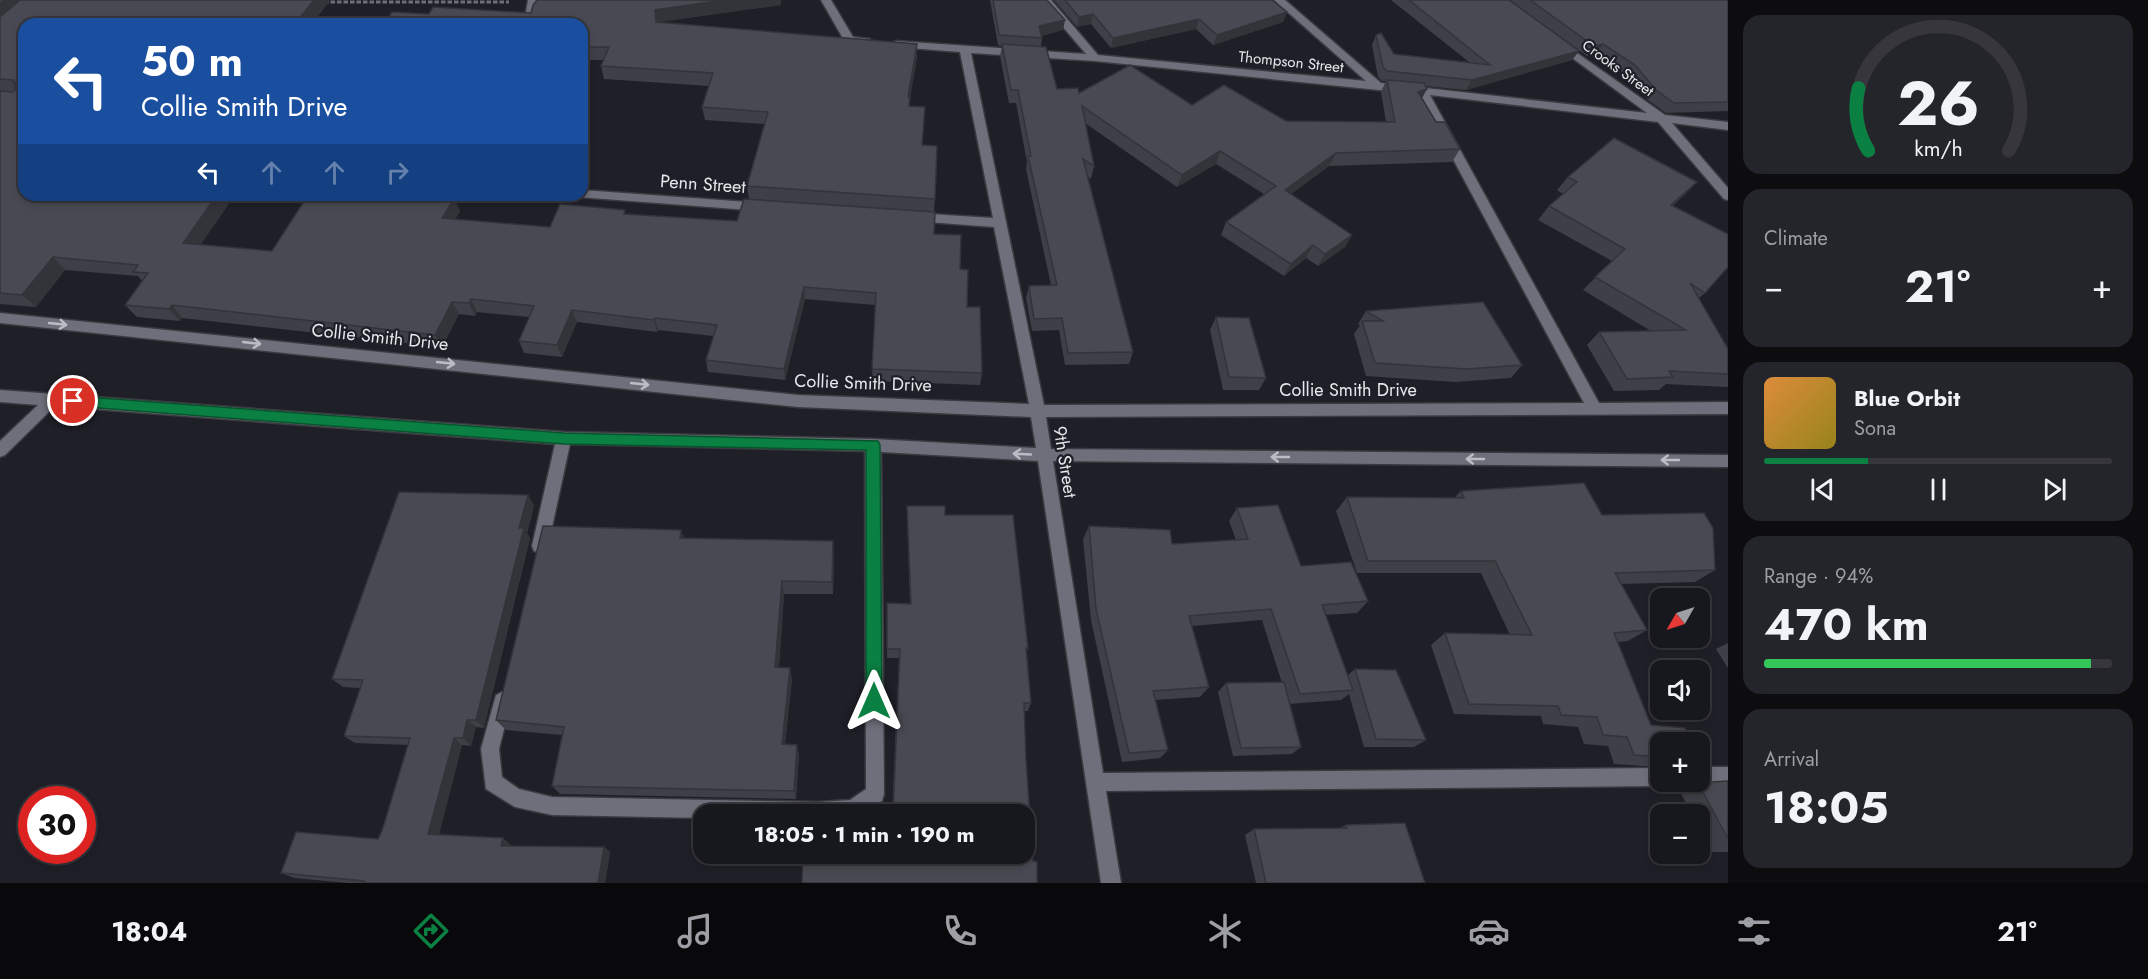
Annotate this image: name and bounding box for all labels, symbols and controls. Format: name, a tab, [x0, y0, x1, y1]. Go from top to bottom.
text: 50 m	[141, 31, 243, 92]
street label: Crooks Street	[1577, 34, 1659, 102]
icon: left	[42, 42, 120, 120]
street label: Thompson Street	[1237, 46, 1345, 79]
text: 26	[1897, 58, 1979, 148]
text: Collie Smith Drive	[141, 87, 347, 126]
text: km/h	[1914, 134, 1962, 165]
icon: left	[192, 156, 225, 189]
icon: ahead	[255, 156, 288, 189]
icon: ahead	[318, 156, 351, 189]
icon: right	[381, 156, 414, 189]
street label: Penn Street	[659, 168, 747, 200]
text: Climate	[1764, 224, 1828, 253]
text: 21°	[1905, 254, 1970, 319]
text: −	[1764, 263, 1783, 310]
text: +	[2092, 263, 2112, 310]
street label: Collie Smith Drive	[310, 317, 450, 357]
one-way arrow	[48, 318, 68, 329]
one-way arrow	[242, 338, 262, 349]
one-way arrow	[436, 358, 456, 369]
street label: Collie Smith Drive	[794, 368, 932, 398]
pin	[47, 375, 98, 426]
street label: Collie Smith Drive	[1279, 377, 1417, 403]
one-way arrow	[630, 378, 650, 389]
text: Blue Orbit	[1854, 382, 1960, 414]
icon: arrive	[56, 384, 89, 417]
text: Sona	[1854, 414, 1896, 443]
street label: 9th Street	[1046, 424, 1084, 500]
one-way arrow	[1012, 448, 1032, 459]
one-way arrow	[1270, 451, 1290, 463]
one-way arrow	[1465, 453, 1485, 465]
one-way arrow	[1660, 454, 1680, 466]
icon: previous	[1806, 473, 1839, 506]
icon: pause	[1922, 473, 1955, 506]
icon: next	[2038, 473, 2071, 506]
text: Range · 94%	[1764, 562, 1873, 591]
north arrow	[1650, 588, 1710, 648]
map controls	[1650, 588, 1710, 864]
text: 470 km	[1764, 592, 1929, 657]
button: sound	[1650, 660, 1710, 720]
position arrow	[842, 669, 906, 733]
button: +	[1650, 732, 1710, 792]
text: Arrival	[1764, 745, 1819, 774]
text: 18:05	[1764, 775, 1888, 840]
speed limit sign: 30	[18, 786, 96, 864]
button: −	[1650, 804, 1710, 864]
text: 18:05 · 1 min · 190 m	[753, 818, 975, 850]
icon: directions	[410, 910, 452, 952]
icon: music	[674, 910, 716, 952]
icon: phone	[939, 910, 981, 952]
icon: climate	[1204, 910, 1246, 952]
icon: car	[1468, 910, 1510, 952]
icon: filters	[1733, 910, 1775, 952]
text: 18:04	[111, 912, 187, 951]
text: 21°	[1997, 912, 2037, 951]

